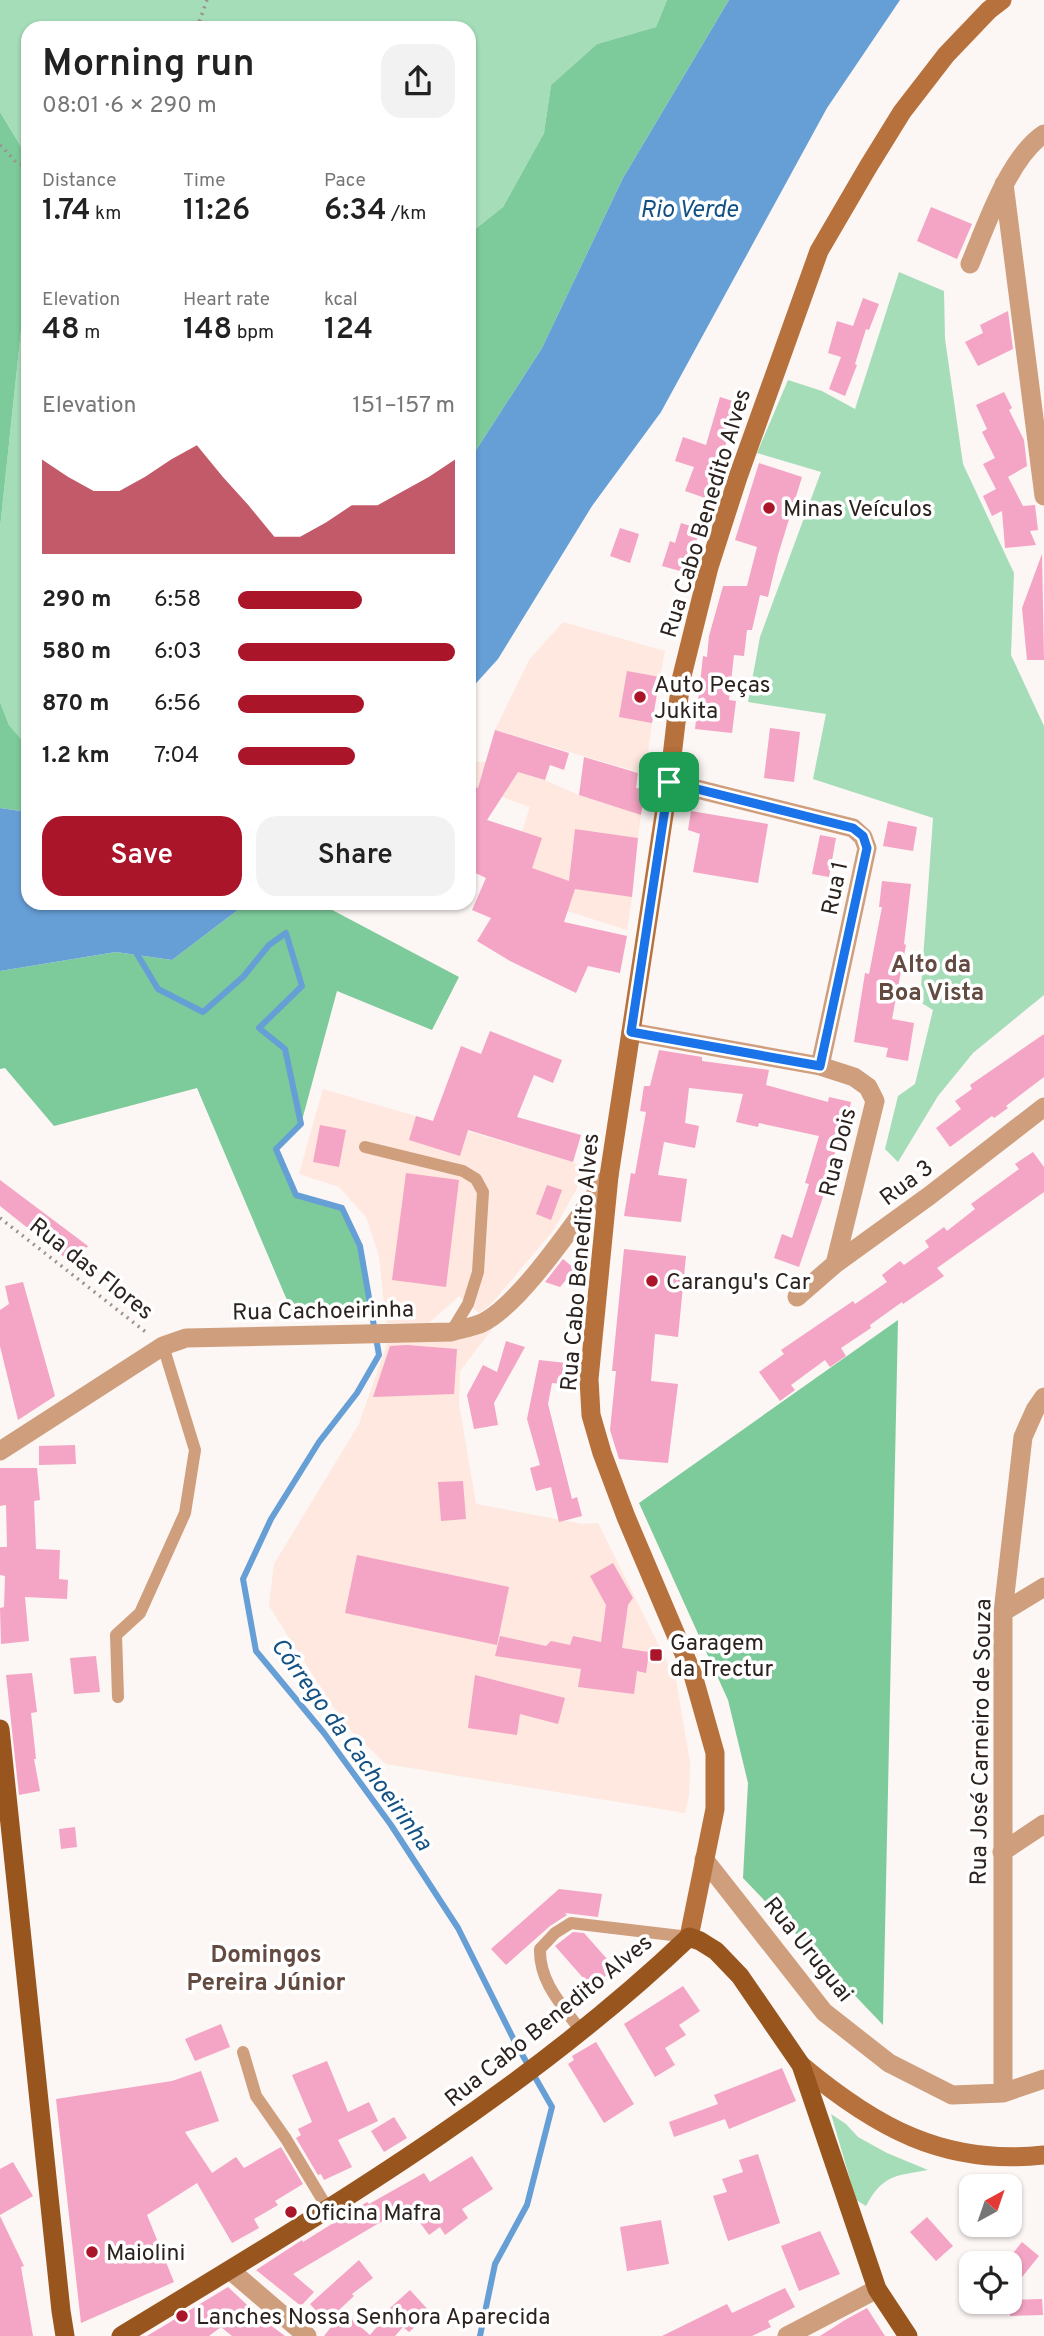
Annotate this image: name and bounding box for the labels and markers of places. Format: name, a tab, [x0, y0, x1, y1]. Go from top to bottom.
place label: Minas Veículos	[783, 496, 932, 525]
marker: Minas Veículos	[761, 500, 777, 516]
place label: Auto Peças Jukita	[654, 672, 771, 727]
marker: Auto Peças Jukita	[632, 689, 648, 705]
pin	[639, 752, 699, 812]
place label: Carangu's Car	[666, 1269, 811, 1298]
marker: Carangu's Car	[644, 1273, 660, 1289]
place label: Garagem da Trectur	[670, 1630, 774, 1685]
marker: Garagem da Trectur	[648, 1647, 664, 1663]
place label: Oficina Mafra	[305, 2200, 441, 2229]
marker: Oficina Mafra	[283, 2204, 299, 2220]
place label: Maiolini	[106, 2240, 185, 2269]
marker: Maiolini	[84, 2244, 100, 2260]
place label: Lanches Nossa Senhora Aparecida	[196, 2304, 550, 2333]
marker: Lanches Nossa Senhora Aparecida	[174, 2308, 190, 2324]

